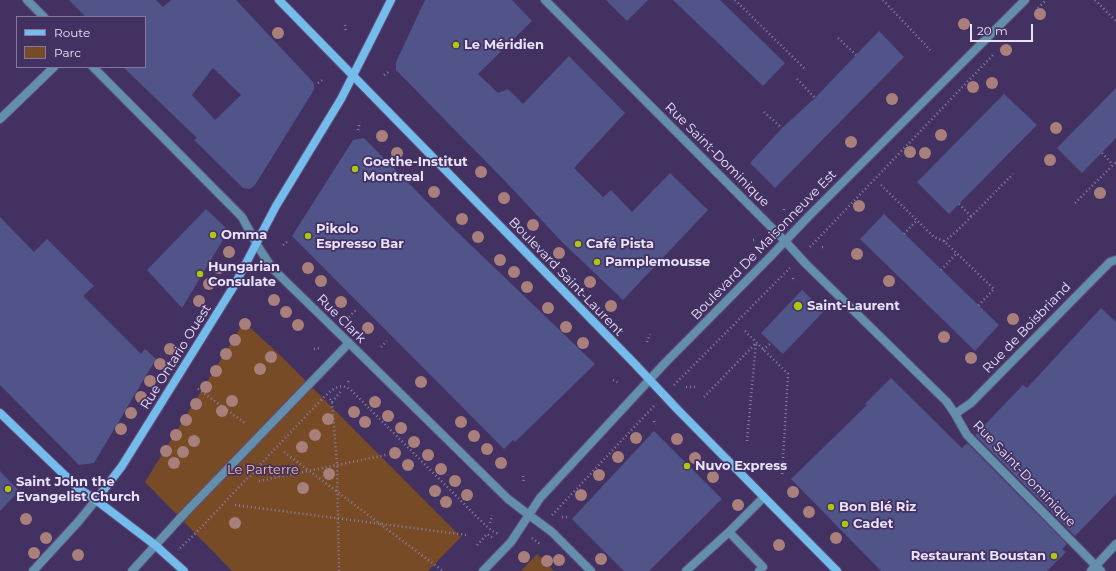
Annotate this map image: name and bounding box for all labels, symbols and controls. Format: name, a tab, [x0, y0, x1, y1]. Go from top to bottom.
legend	[16, 16, 146, 68]
scale bar	[972, 16, 1035, 42]
text: 20 m	[977, 23, 1008, 38]
text: Route	[54, 25, 90, 40]
place label: Le Méridien	[464, 37, 544, 53]
marker: Le Méridien	[451, 40, 461, 50]
text: Parc	[54, 45, 81, 60]
street label: Rue Saint-Dominique	[662, 100, 772, 210]
place label: Goethe-Institut Montreal	[363, 154, 468, 185]
marker: Goethe-Institut Montreal	[350, 164, 360, 174]
street label: Boulevard De Maisonneuve Est	[688, 167, 840, 323]
street label: Boulevard Saint-Laurent	[505, 214, 627, 340]
place label: Pikolo Espresso Bar	[316, 221, 404, 252]
place label: Omma	[221, 227, 267, 243]
marker: Omma	[208, 230, 218, 240]
marker: Pikolo Espresso Bar	[303, 231, 313, 241]
place label: Café Pista	[586, 236, 654, 252]
marker: Café Pista	[573, 239, 583, 249]
place label: Pamplemousse	[605, 254, 710, 270]
marker: Pamplemousse	[592, 257, 602, 267]
place label: Hungarian Consulate	[208, 259, 280, 290]
marker: Hungarian Consulate	[195, 269, 205, 279]
street label: Rue de Boisbriand	[980, 279, 1074, 377]
street label: Rue Clark	[313, 291, 369, 347]
place label: Saint-Laurent	[807, 298, 900, 314]
marker: Saint-Laurent	[792, 300, 804, 312]
street label: Rue Ontario Ouest	[137, 302, 215, 412]
street label: Rue Saint-Dominique	[969, 418, 1079, 530]
place label: Nuvo Express	[695, 458, 787, 474]
marker: Nuvo Express	[682, 461, 692, 471]
park label: Le Parterre	[227, 462, 299, 478]
place label: Saint John the Evangelist Church	[16, 474, 140, 505]
marker: Saint John the Evangelist Church	[3, 484, 13, 494]
place label: Bon Blé Riz	[839, 499, 916, 515]
marker: Bon Blé Riz	[826, 502, 836, 512]
place label: Cadet	[853, 516, 893, 532]
marker: Cadet	[840, 519, 850, 529]
place label: Restaurant Boustan	[911, 548, 1046, 564]
marker: Restaurant Boustan	[1049, 551, 1059, 561]

